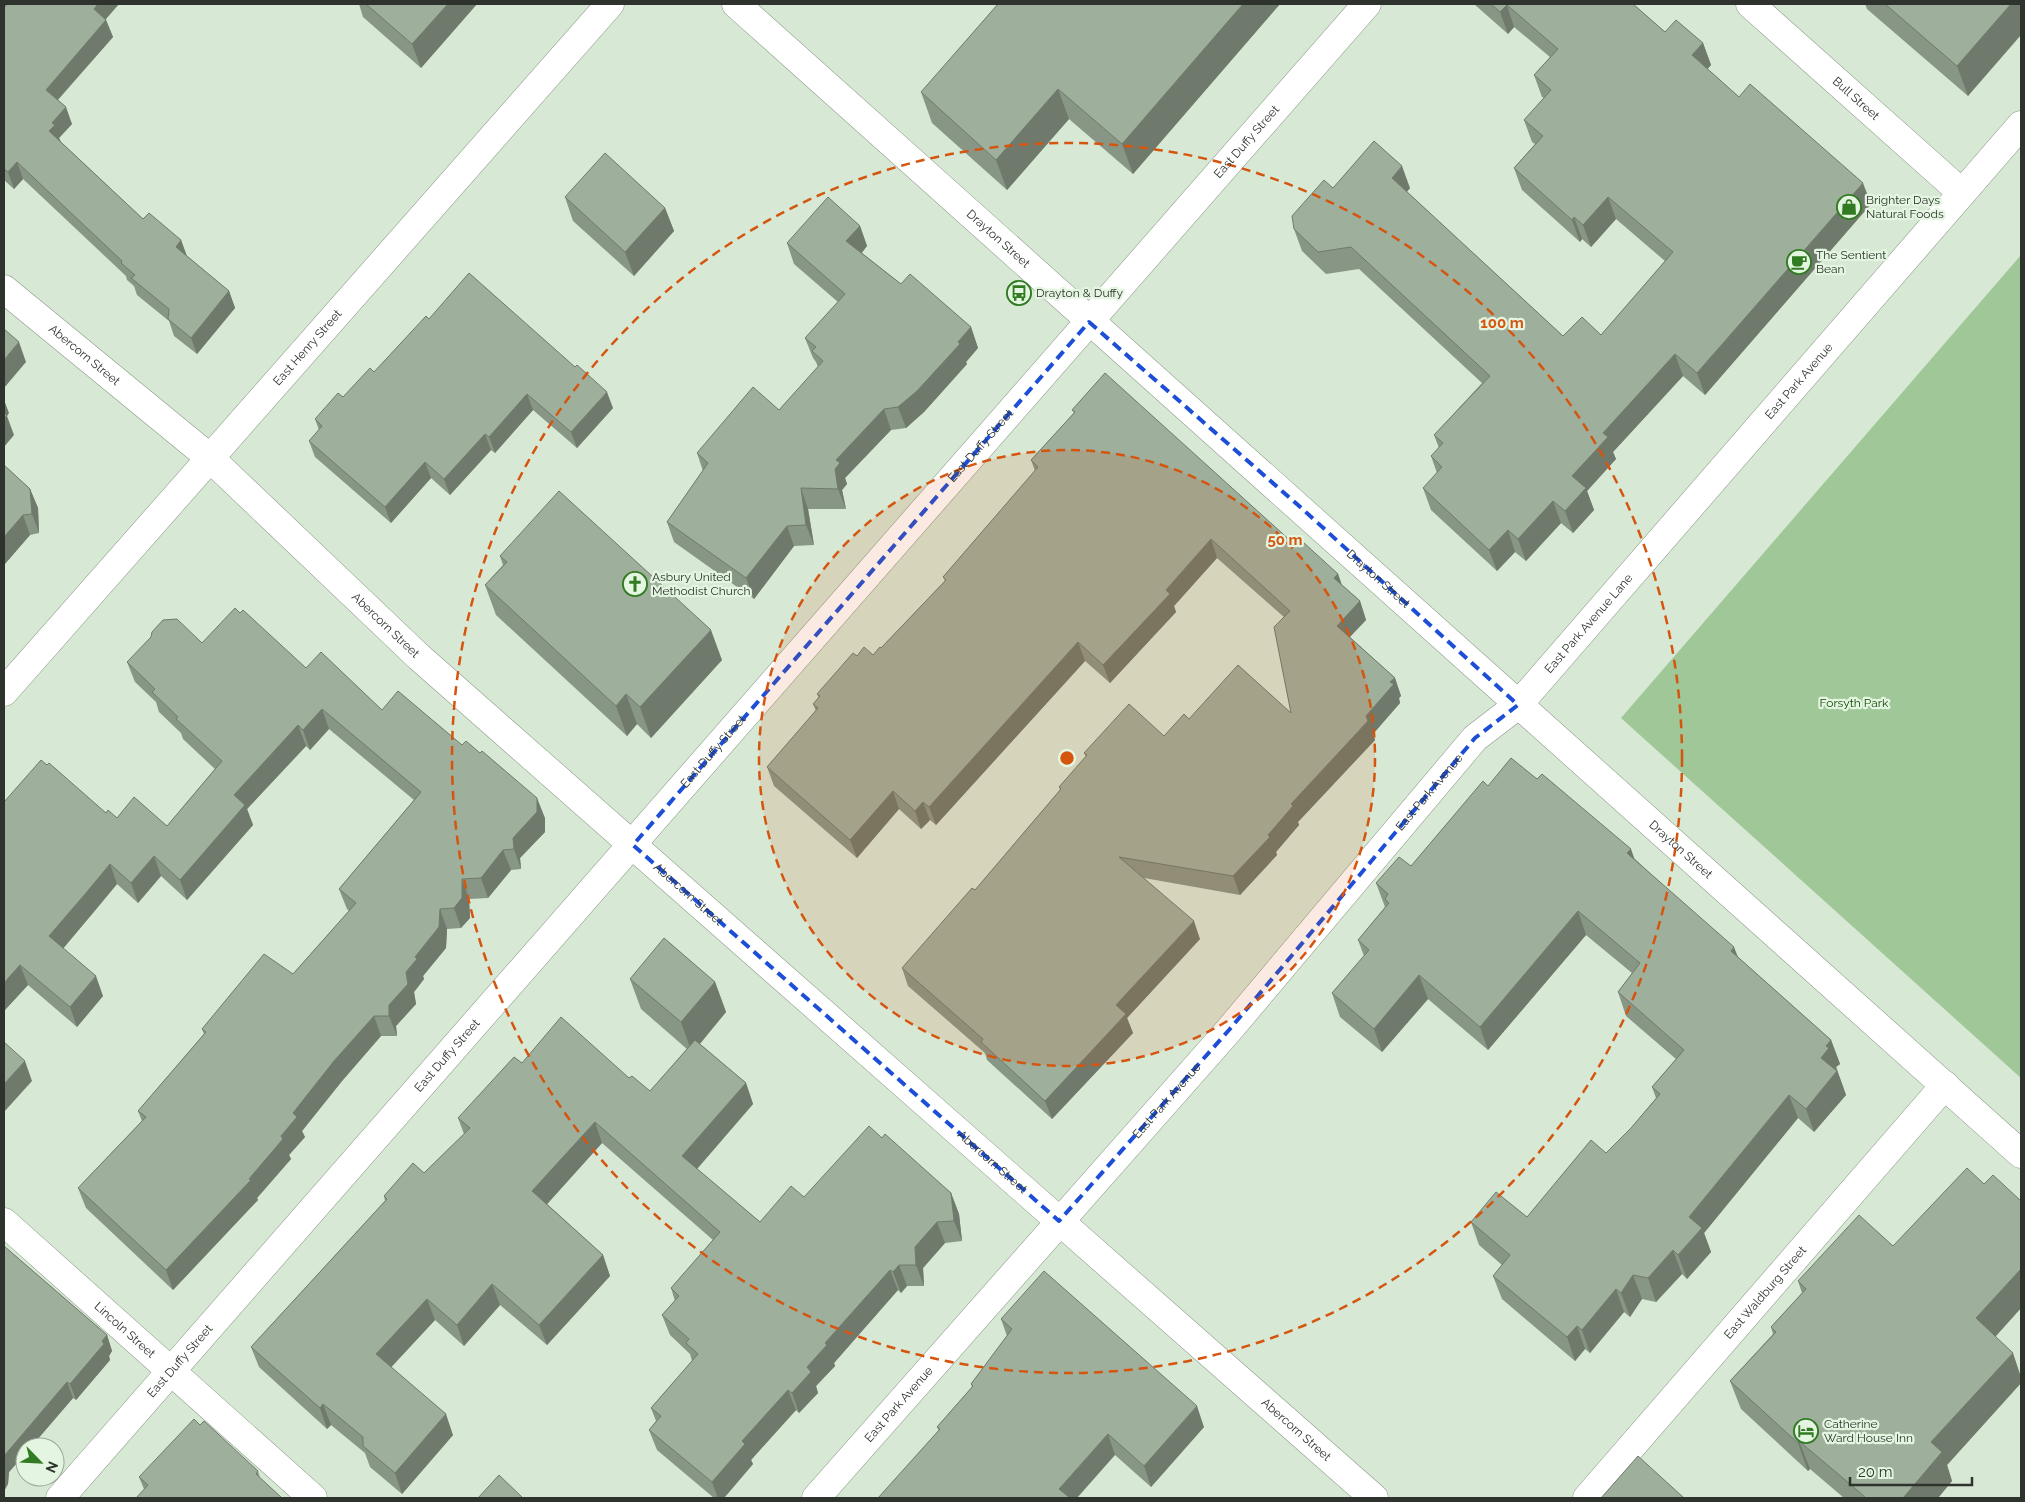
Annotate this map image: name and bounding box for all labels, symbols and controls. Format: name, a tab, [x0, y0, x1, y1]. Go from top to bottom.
street label: Bull Street	[1830, 74, 1882, 123]
street label: East Duffy Street	[1211, 103, 1282, 181]
place label: Brighter Days Natural Foods	[1866, 193, 1944, 221]
shop icon: Brighter Days Natural Foods	[1836, 194, 1862, 220]
street label: Drayton Street	[964, 207, 1033, 271]
place label: The Sentient Bean	[1816, 248, 1886, 276]
cafe icon: The Sentient Bean	[1786, 249, 1812, 275]
bus stop icon: Drayton & Duffy	[1006, 280, 1032, 306]
place label: Drayton & Duffy	[1036, 286, 1123, 300]
street label: East Henry Street	[270, 307, 344, 388]
text: 100 m	[1480, 314, 1524, 332]
street label: Abercorn Street	[46, 322, 123, 388]
street label: East Park Avenue	[1762, 340, 1836, 422]
street label: East Duffy Street	[945, 407, 1016, 485]
text: 50 m	[1267, 531, 1303, 549]
street label: Drayton Street	[1344, 547, 1413, 611]
place label: Asbury United Methodist Church	[652, 570, 750, 598]
church icon: Asbury United Methodist Church	[622, 571, 648, 597]
street label: East Park Avenue Lane	[1542, 571, 1635, 676]
street label: Abercorn Street	[349, 590, 422, 661]
park label: Forsyth Park	[1820, 696, 1889, 710]
street label: East Duffy Street	[678, 712, 749, 791]
centre of rings	[1058, 749, 1076, 767]
street label: East Park Avenue	[1393, 751, 1466, 834]
street label: Drayton Street	[1646, 818, 1715, 882]
street label: Abercorn Street	[651, 860, 726, 929]
street label: East Duffy Street	[412, 1016, 483, 1095]
street label: East Park Avenue	[1130, 1060, 1204, 1141]
street label: Abercorn Street	[955, 1128, 1030, 1196]
street label: East Waldburg Street	[1721, 1243, 1809, 1342]
street label: Lincoln Street	[91, 1299, 158, 1361]
street label: East Duffy Street	[144, 1322, 215, 1400]
street label: East Park Avenue	[862, 1364, 936, 1445]
street label: Abercorn Street	[1259, 1395, 1334, 1464]
place label: Catherine Ward House Inn	[1824, 1417, 1913, 1445]
hotel icon: Catherine Ward House Inn	[1793, 1418, 1819, 1444]
north arrow	[15, 1437, 65, 1487]
scale bar	[1850, 1454, 1972, 1486]
text: N	[42, 1459, 61, 1475]
text: 20 m	[1858, 1463, 1893, 1481]

